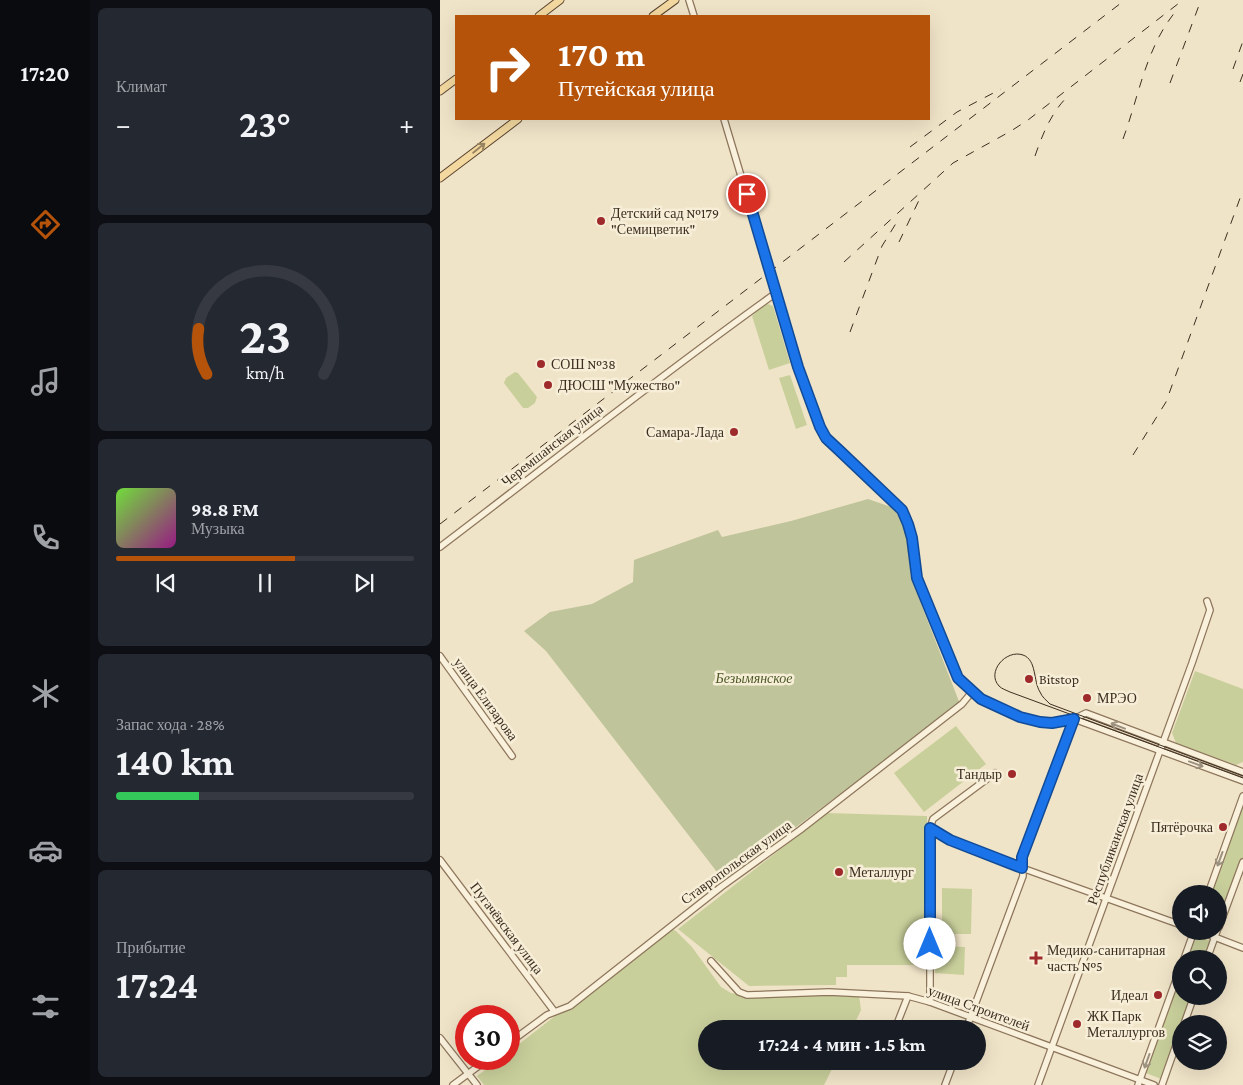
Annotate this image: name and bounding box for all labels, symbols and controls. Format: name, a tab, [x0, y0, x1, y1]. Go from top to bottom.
icon: right	[475, 35, 540, 100]
text: 170 m	[558, 35, 645, 74]
text: 17:20	[20, 61, 70, 86]
text: Путейская улица	[558, 76, 715, 101]
text: Климат	[116, 78, 167, 95]
text: 23°	[239, 103, 291, 145]
text: −	[116, 109, 131, 140]
text: +	[399, 109, 414, 140]
one-way arrow	[472, 142, 485, 153]
pin	[726, 173, 768, 215]
icon: arrive	[733, 180, 761, 208]
place label: Детский сад №179 "Семицветик"	[611, 205, 719, 237]
icon: directions	[28, 207, 63, 242]
marker: Детский сад №179 "Семицветик"	[595, 215, 607, 227]
text: 23	[239, 306, 291, 364]
place label: СОШ №38	[551, 356, 616, 372]
marker: СОШ №38	[535, 358, 547, 370]
text: km/h	[246, 363, 285, 383]
icon: music	[28, 364, 63, 399]
place label: ДЮСШ "Мужество"	[558, 377, 680, 393]
marker: ДЮСШ "Мужество"	[542, 379, 554, 391]
street label: Черемшанская улица	[498, 400, 607, 490]
place label: Самара-Лада	[646, 424, 725, 440]
marker: Самара-Лада	[728, 426, 740, 438]
text: 98.8 FM	[191, 499, 259, 520]
icon: phone	[28, 520, 63, 555]
text: Музыка	[191, 520, 245, 537]
icon: previous	[152, 569, 180, 597]
icon: pause	[251, 569, 279, 597]
icon: next	[350, 569, 378, 597]
street label: улица Елизарова	[451, 654, 522, 744]
park label: Безымянское	[714, 670, 793, 686]
place label: Bitstop	[1039, 671, 1079, 687]
marker: Bitstop	[1023, 673, 1035, 685]
icon: climate	[28, 676, 63, 711]
place label: МРЭО	[1097, 690, 1137, 706]
marker: МРЭО	[1081, 692, 1093, 704]
text: Запас хода · 28%	[116, 716, 225, 733]
one-way arrow	[1111, 721, 1126, 730]
text: 140 km	[116, 741, 234, 783]
one-way arrow	[1188, 760, 1203, 769]
place label: Тандыр	[957, 766, 1002, 782]
marker: Тандыр	[1006, 768, 1018, 780]
street label: Республиканская улица	[1084, 770, 1147, 907]
street label: Ставропольская улица	[678, 816, 795, 907]
place label: Пятёрочка	[1151, 819, 1214, 835]
marker: Пятёрочка	[1217, 821, 1229, 833]
icon: car	[28, 833, 63, 868]
one-way arrow	[1215, 850, 1224, 866]
place label: Металлург	[849, 864, 914, 880]
marker: Металлург	[833, 866, 845, 878]
street label: Пугачёвская улица	[467, 879, 547, 978]
map controls	[1172, 885, 1227, 1070]
button: sound	[1172, 885, 1227, 940]
position arrow	[903, 917, 955, 969]
text: Прибытие	[116, 939, 186, 956]
place label: Медико-санитарная часть №5	[1047, 942, 1166, 974]
button: search	[1172, 950, 1227, 1005]
marker: Медико-санитарная часть №5	[1029, 951, 1043, 965]
text: 17:24	[116, 964, 198, 1006]
street label: улица Строителей	[926, 982, 1033, 1034]
place label: Идеал	[1111, 987, 1148, 1003]
icon: filters	[28, 989, 63, 1024]
marker: Идеал	[1152, 989, 1164, 1001]
speed limit sign: 30	[455, 1005, 520, 1070]
place label: ЖК Парк Металлургов	[1087, 1008, 1165, 1040]
button: layers	[1172, 1015, 1227, 1070]
marker: ЖК Парк Металлургов	[1071, 1018, 1083, 1030]
text: 17:24 · 4 мин · 1.5 km	[758, 1034, 926, 1055]
one-way arrow	[1142, 1053, 1151, 1069]

